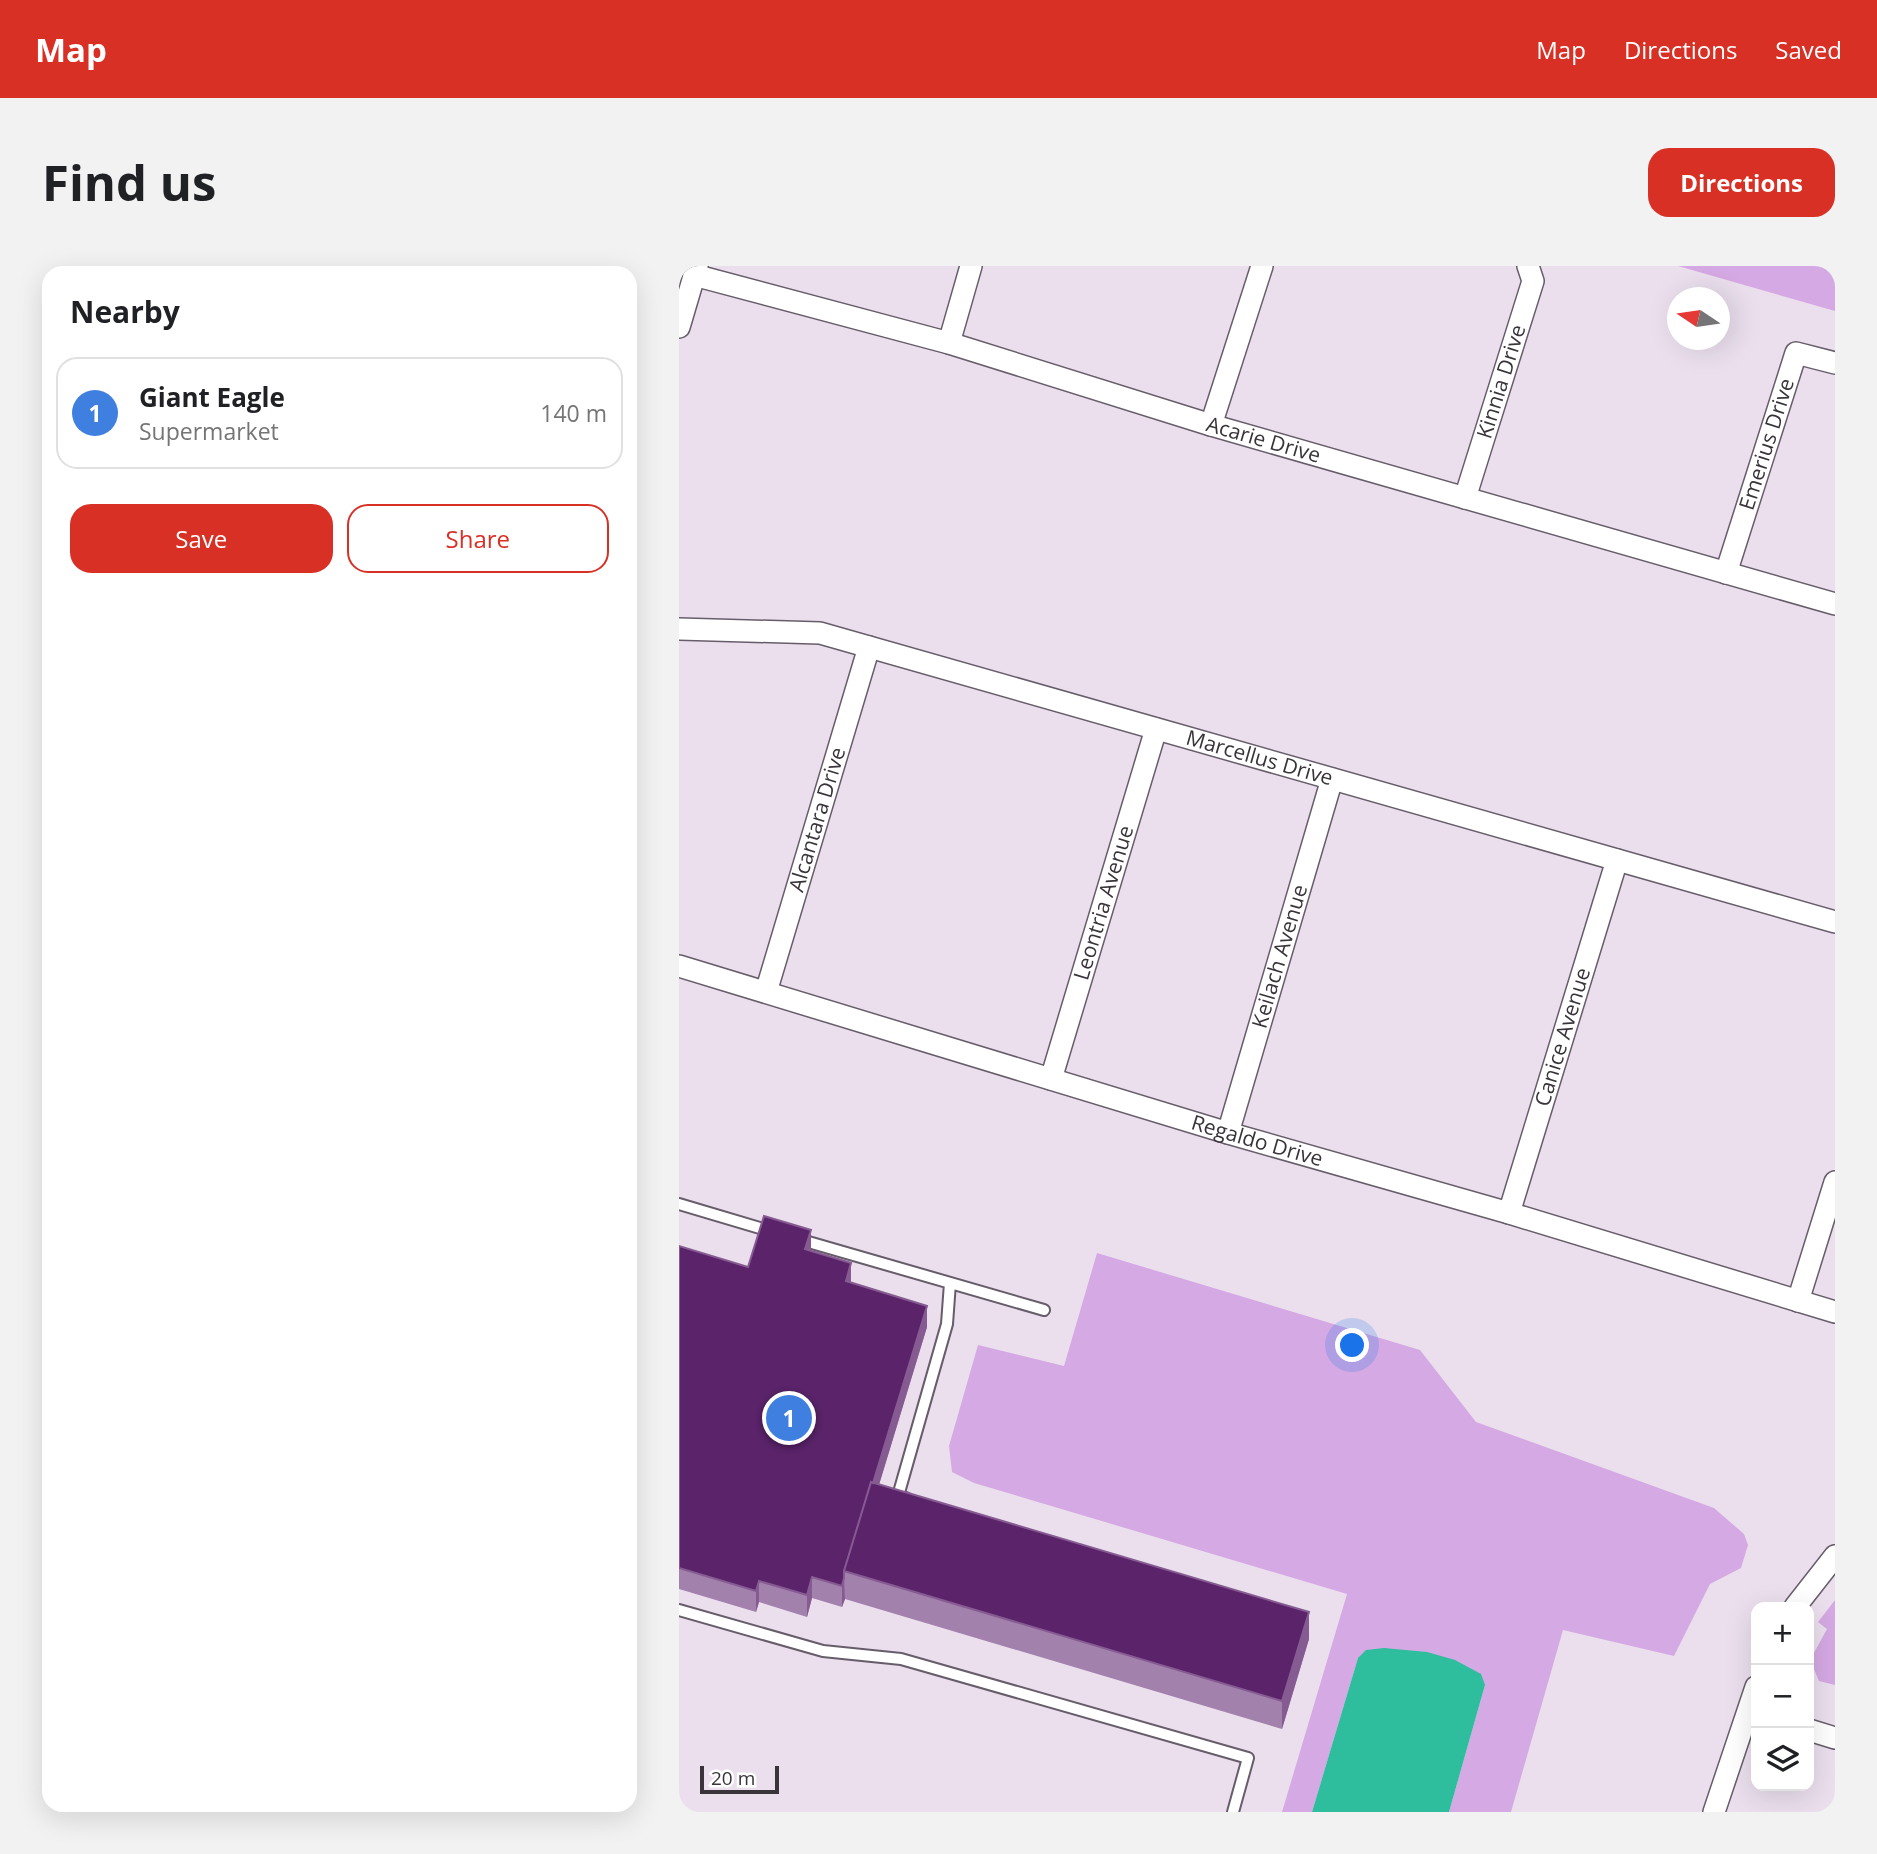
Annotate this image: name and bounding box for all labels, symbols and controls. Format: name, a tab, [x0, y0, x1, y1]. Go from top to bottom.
text: Map	[35, 27, 107, 72]
text: Map	[1536, 33, 1586, 66]
text: Directions	[1624, 33, 1737, 66]
text: Saved	[1775, 33, 1842, 66]
button: Directions	[1648, 148, 1835, 217]
text: Find us	[42, 149, 216, 215]
north arrow	[1667, 287, 1730, 350]
text: Nearby	[70, 291, 180, 332]
street label: Kinnia Drive	[1470, 321, 1532, 442]
street label: Emerius Drive	[1732, 375, 1800, 513]
text: Giant Eagle	[139, 379, 285, 415]
text: 1	[88, 397, 102, 429]
text: 140 m	[540, 397, 607, 429]
street label: Acarie Drive	[1203, 409, 1324, 469]
text: Supermarket	[139, 415, 279, 447]
button: Save	[70, 504, 333, 573]
button: Share	[347, 504, 609, 573]
street label: Marcellus Drive	[1183, 723, 1336, 791]
street label: Alcantara Drive	[782, 744, 851, 895]
street label: Leontria Avenue	[1067, 822, 1139, 983]
street label: Keilach Avenue	[1245, 881, 1313, 1031]
street label: Canice Avenue	[1527, 964, 1596, 1110]
street label: Regaldo Drive	[1188, 1108, 1326, 1172]
your location	[1335, 1328, 1369, 1362]
pin: 1	[766, 1392, 812, 1444]
map controls	[1751, 1602, 1814, 1791]
button: +	[1751, 1602, 1814, 1665]
button: −	[1751, 1665, 1814, 1728]
button: layers	[1751, 1728, 1814, 1791]
scale bar	[700, 1763, 779, 1795]
text: 20 m	[711, 1765, 755, 1791]

